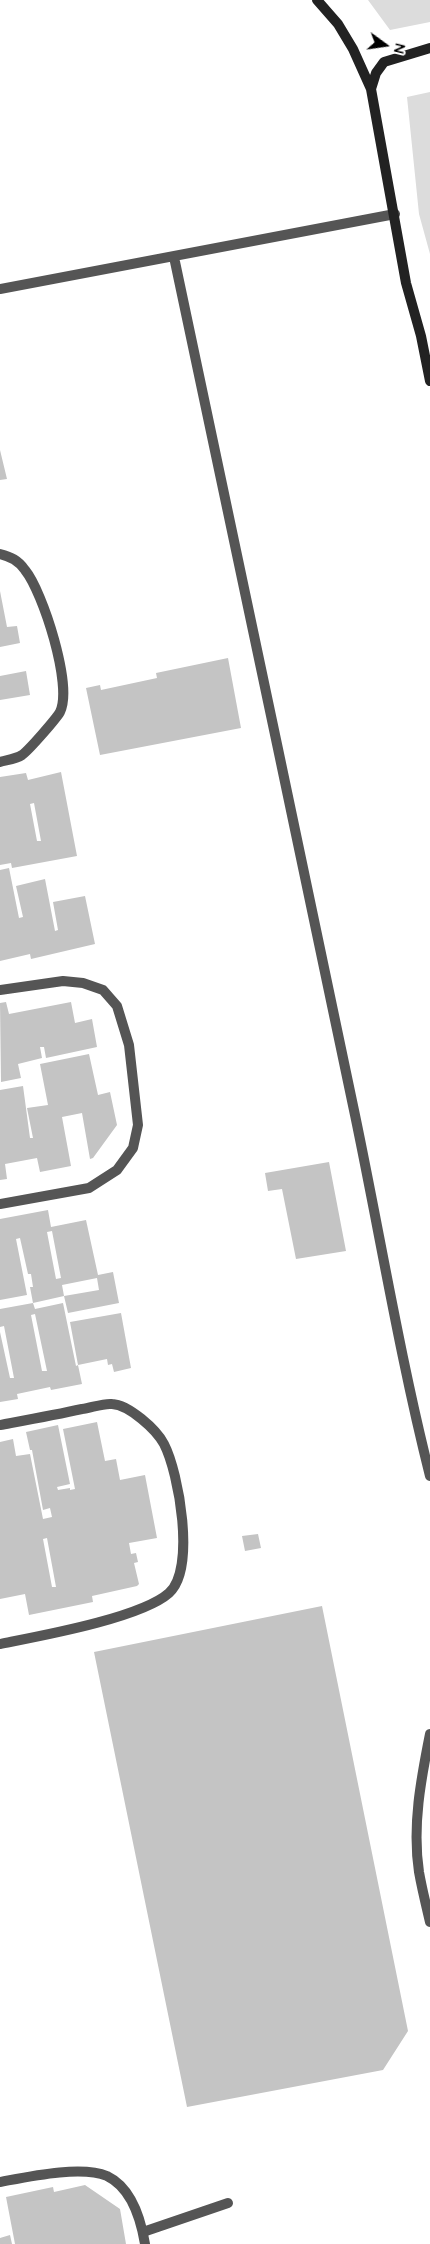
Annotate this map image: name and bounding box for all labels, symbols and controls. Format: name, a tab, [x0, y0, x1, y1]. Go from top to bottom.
north arrow	[360, 20, 410, 70]
text: N	[390, 41, 410, 56]

